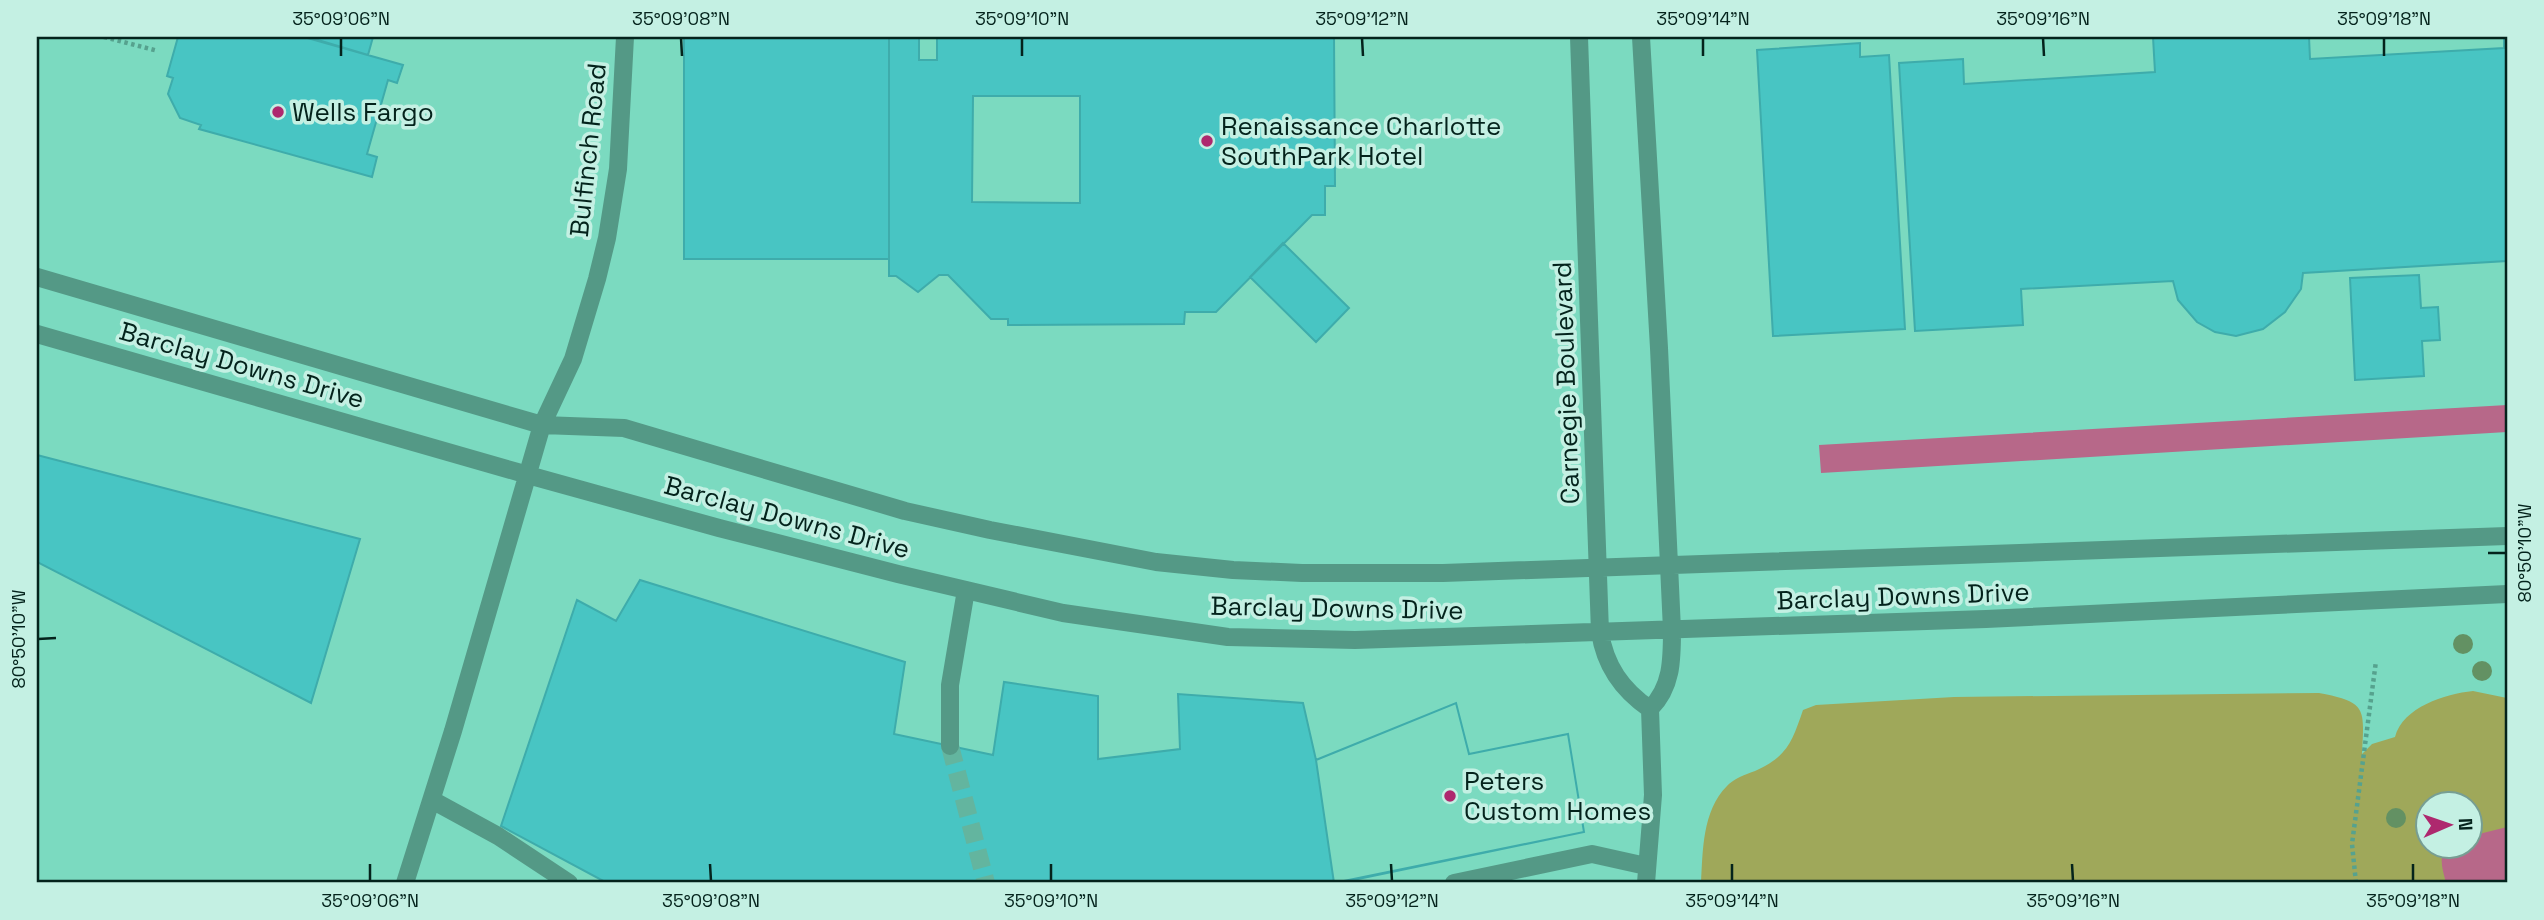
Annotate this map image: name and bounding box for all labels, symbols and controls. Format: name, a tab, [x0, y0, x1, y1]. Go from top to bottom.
text: 35°09'06"N	[292, 7, 390, 30]
text: 35°09'08"N	[632, 7, 730, 30]
text: 35°09'10"N	[975, 7, 1069, 30]
text: 35°09'12"N	[1315, 7, 1409, 30]
text: 35°09'14"N	[1656, 7, 1750, 30]
text: 35°09'16"N	[1996, 7, 2090, 30]
text: 35°09'18"N	[2337, 7, 2431, 30]
street label: Bulfinch Road	[562, 61, 614, 239]
place label: Wells Fargo	[292, 95, 434, 129]
marker: Wells Fargo	[270, 104, 286, 120]
place label: Renaissance Charlotte SouthPark Hotel	[1221, 109, 1501, 173]
marker: Renaissance Charlotte SouthPark Hotel	[1199, 133, 1215, 149]
street label: Carnegie Boulevard	[1545, 261, 1587, 505]
street label: Barclay Downs Drive	[116, 314, 368, 416]
street label: Barclay Downs Drive	[660, 468, 914, 566]
text: 80°50'10"W	[2513, 503, 2536, 602]
street label: Barclay Downs Drive	[1776, 575, 2030, 617]
text: 80°50'10"W	[7, 589, 30, 688]
street label: Barclay Downs Drive	[1210, 589, 1464, 627]
place label: Peters Custom Homes	[1464, 764, 1651, 828]
marker: Peters Custom Homes	[1442, 788, 1458, 804]
north arrow	[2414, 790, 2484, 860]
text: N	[2453, 818, 2478, 831]
text: 35°09'06"N	[321, 889, 419, 912]
text: 35°09'08"N	[662, 889, 760, 912]
text: 35°09'10"N	[1004, 889, 1098, 912]
text: 35°09'12"N	[1345, 889, 1439, 912]
text: 35°09'14"N	[1685, 889, 1779, 912]
text: 35°09'16"N	[2026, 889, 2120, 912]
text: 35°09'18"N	[2366, 889, 2460, 912]

